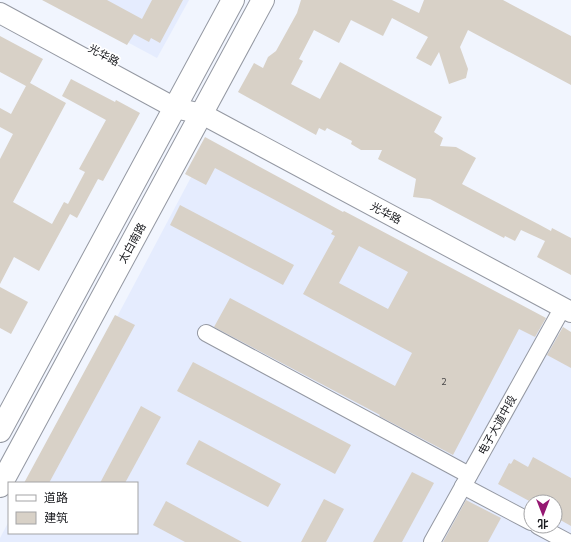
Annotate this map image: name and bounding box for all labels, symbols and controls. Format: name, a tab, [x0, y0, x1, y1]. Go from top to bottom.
street label: 光华路	[87, 41, 122, 68]
street label: 光华路	[369, 199, 404, 226]
street label: 太白南路	[115, 220, 148, 265]
house number: 2	[442, 376, 447, 387]
street label: 电子大道中段	[475, 393, 518, 457]
legend	[8, 482, 138, 534]
text: 道路	[44, 490, 68, 504]
north arrow	[523, 494, 563, 534]
text: 建筑	[44, 510, 68, 524]
text: 北	[538, 518, 549, 531]

